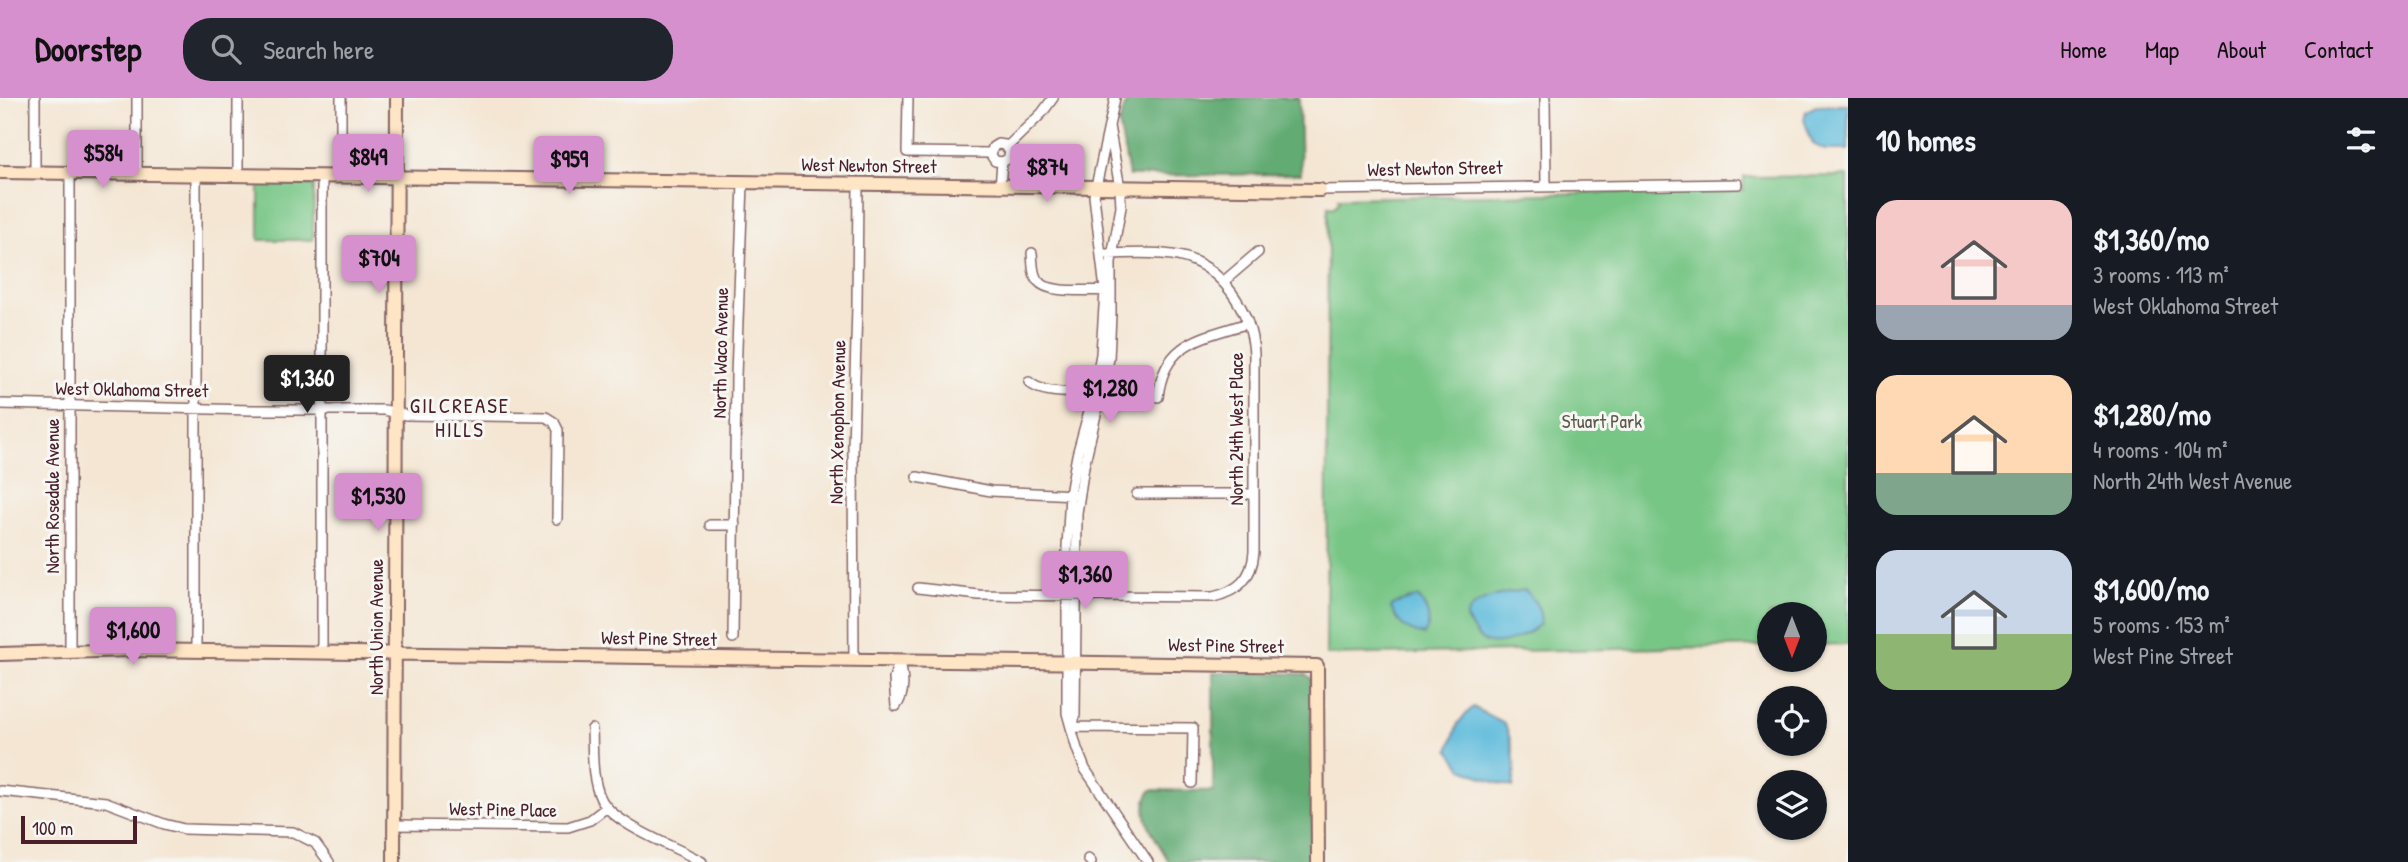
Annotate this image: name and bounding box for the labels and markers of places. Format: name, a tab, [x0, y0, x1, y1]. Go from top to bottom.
pin: $584	[62, 130, 144, 190]
pin: $849	[327, 134, 409, 194]
pin: $959	[528, 136, 610, 196]
pin: $874	[1006, 144, 1088, 204]
pin: $704	[338, 236, 420, 295]
pin: $1,360	[250, 356, 364, 415]
pin: $1,280	[1053, 366, 1167, 425]
pin: $1,530	[321, 474, 435, 533]
pin: $1,360	[1028, 552, 1142, 611]
pin: $1,600	[76, 608, 190, 667]

